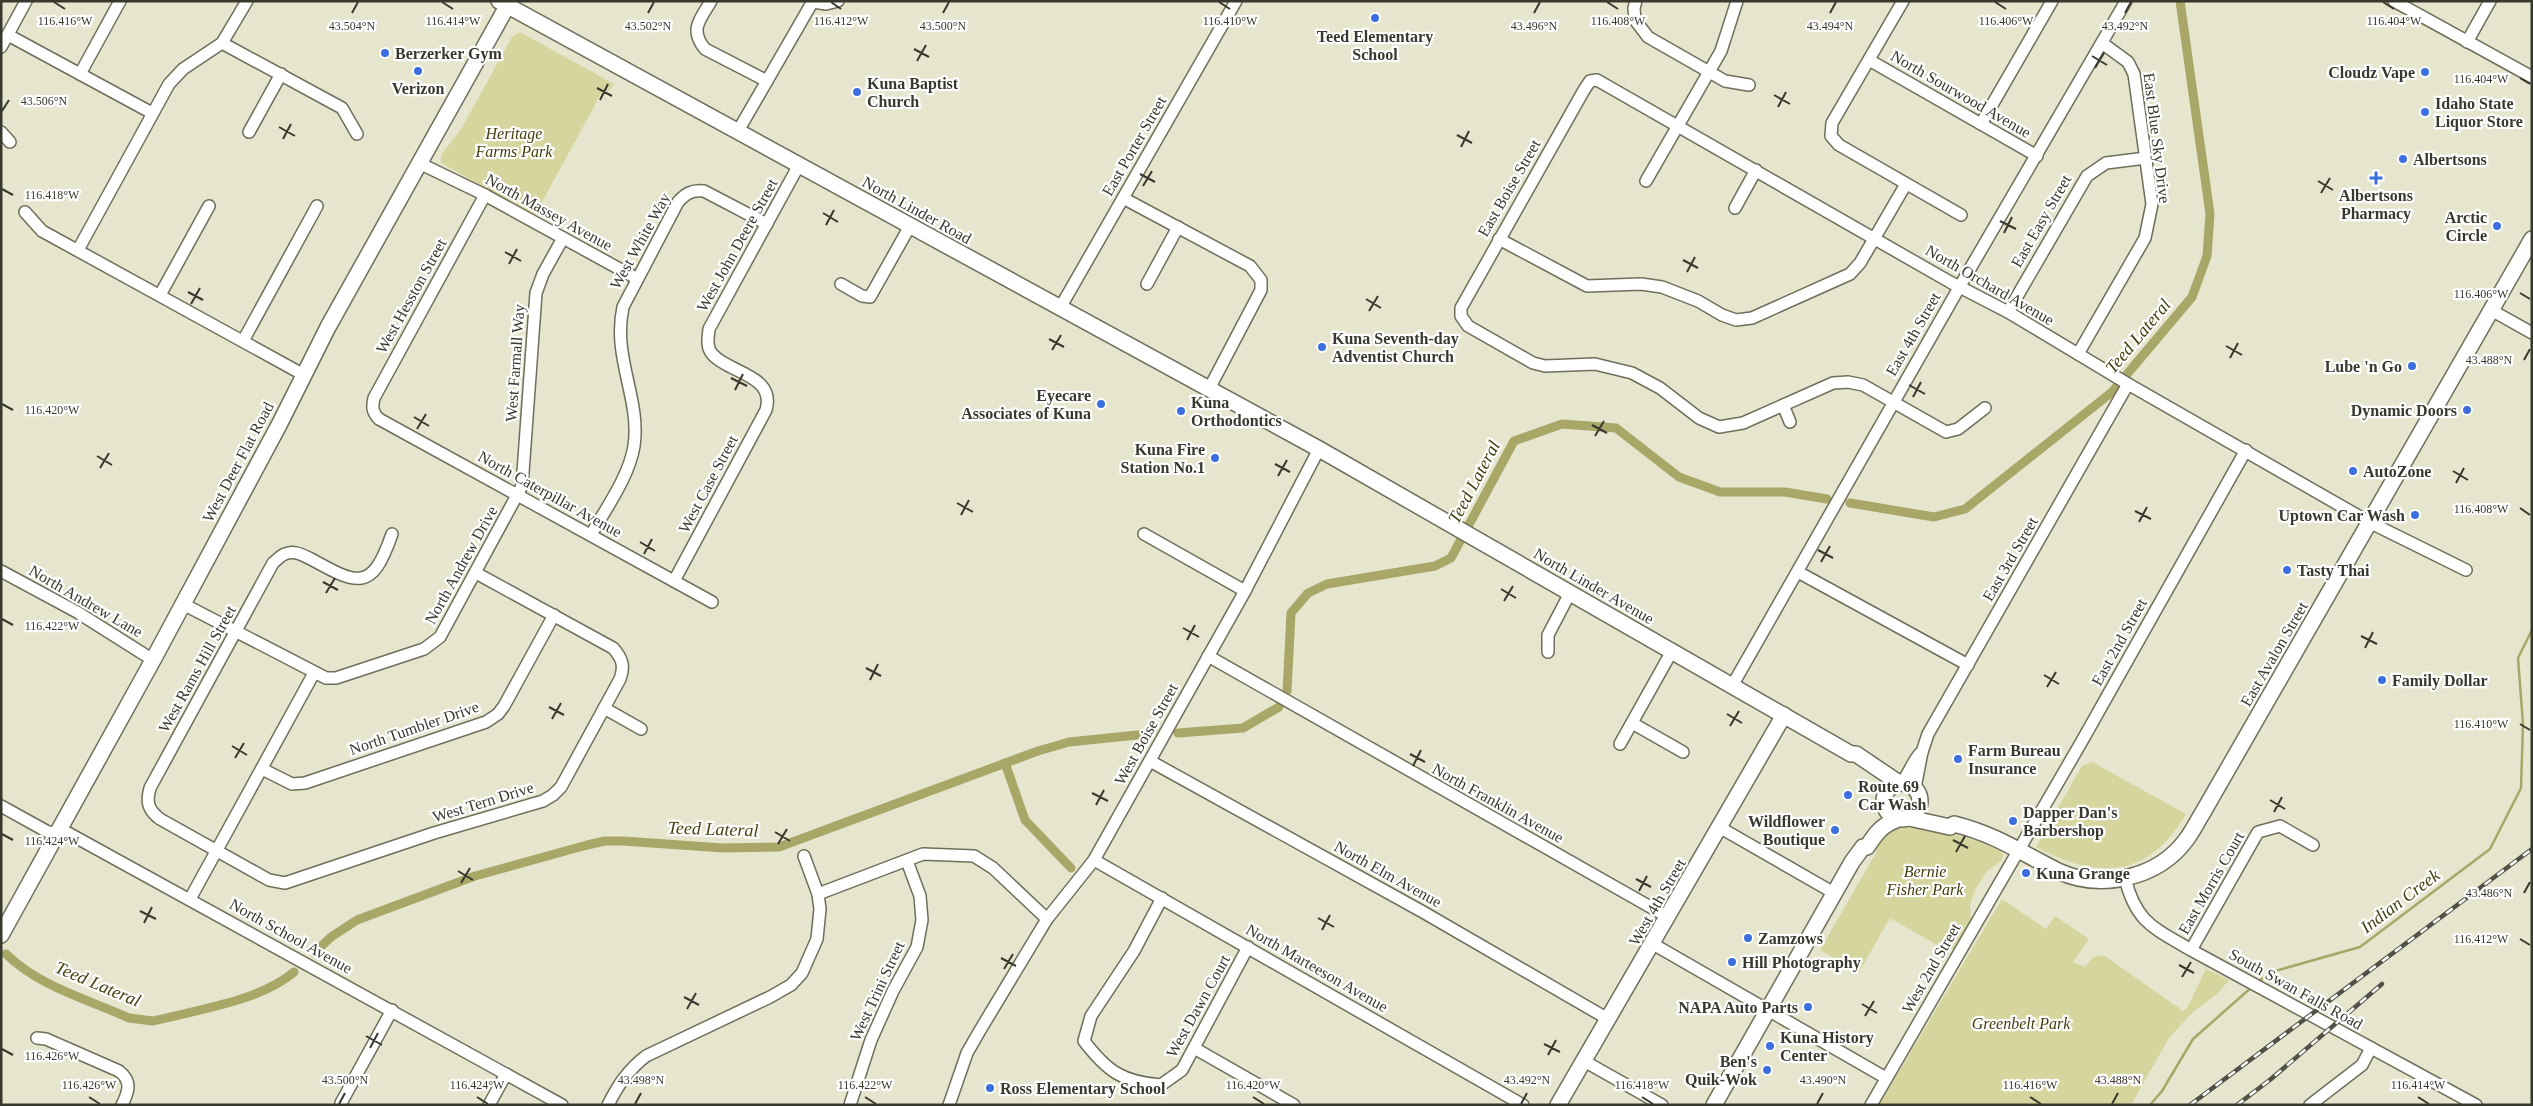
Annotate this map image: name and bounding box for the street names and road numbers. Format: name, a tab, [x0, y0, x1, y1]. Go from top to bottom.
street label: North Sourwood Avenue	[1888, 47, 2034, 141]
street label: East Blue Sky Drive	[2140, 72, 2173, 204]
street label: East Porter Street	[1099, 93, 1170, 199]
street label: East Boise Street	[1474, 136, 1544, 240]
street label: North Massey Avenue	[482, 170, 615, 255]
street label: East Easy Street	[2008, 171, 2075, 271]
street label: North Linder Road	[860, 173, 974, 247]
street label: West John Deere Street	[693, 175, 781, 314]
street label: West White Way	[607, 190, 674, 292]
street label: West Hesston Street	[372, 235, 450, 356]
street label: North Orchard Avenue	[1923, 241, 2057, 329]
street label: East 4th Street	[1882, 289, 1944, 379]
street label: West Farmall Way	[502, 304, 529, 423]
street label: West Deer Flat Road	[199, 399, 277, 525]
street label: West Case Street	[675, 432, 741, 536]
street label: North Caterpillar Avenue	[475, 447, 625, 541]
street label: North Andrew Drive	[421, 503, 501, 627]
street label: East 3rd Street	[1979, 513, 2041, 604]
street label: North Linder Avenue	[1531, 545, 1657, 627]
street label: North Andrew Lane	[26, 562, 146, 640]
street label: East 2nd Street	[2088, 595, 2150, 688]
street label: East Avalon Street	[2237, 598, 2311, 709]
street label: West Rams Hill Street	[155, 602, 239, 735]
street label: West Boise Street	[1111, 680, 1181, 788]
street label: North Tumbler Drive	[347, 698, 481, 758]
street label: North Franklin Avenue	[1429, 760, 1567, 846]
street label: West Tern Drive	[430, 779, 536, 825]
street label: East Morris Court	[2175, 828, 2248, 937]
street label: North Elm Avenue	[1332, 838, 1444, 910]
street label: West 4th Street	[1625, 855, 1689, 948]
street label: North School Avenue	[227, 895, 355, 977]
street label: West 2nd Street	[1898, 920, 1964, 1016]
street label: North Marteeson Avenue	[1243, 921, 1391, 1015]
street label: West Trini Street	[846, 938, 908, 1044]
street label: South Swan Falls Road	[2226, 945, 2366, 1033]
street label: West Dawn Court	[1163, 951, 1233, 1060]

